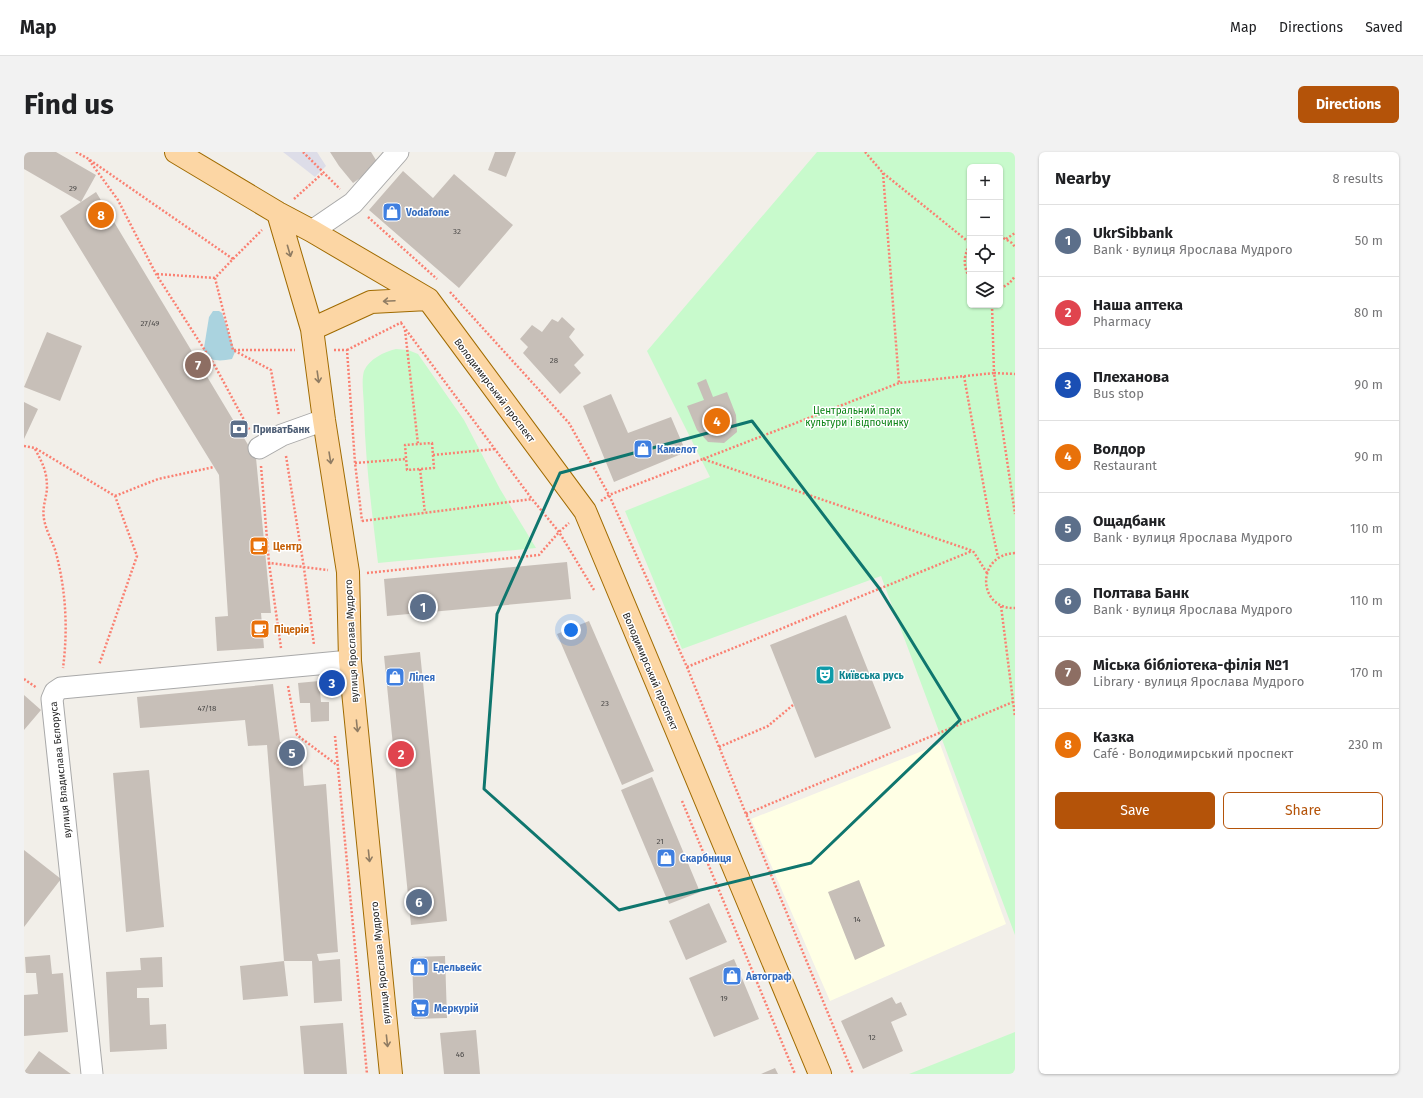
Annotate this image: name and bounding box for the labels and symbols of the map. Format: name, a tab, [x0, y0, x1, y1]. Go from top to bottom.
house number: 29	[69, 184, 77, 193]
pin: 8	[88, 200, 114, 230]
shop icon: Vodafone	[381, 201, 403, 223]
place label: Vodafone	[405, 207, 450, 219]
house number: 32	[453, 227, 461, 236]
one-way arrow	[286, 244, 293, 257]
one-way arrow	[383, 298, 396, 305]
house number: 27/49	[140, 319, 160, 328]
street label: Володимирський проспект	[451, 336, 537, 445]
pin: 7	[185, 350, 211, 380]
house number: 28	[550, 356, 559, 365]
one-way arrow	[314, 370, 322, 383]
park label: Центральний парк культури і відпочинку	[805, 405, 909, 429]
pin: 4	[704, 406, 730, 436]
bank icon: ПриватБанк	[228, 418, 250, 440]
place label: ПриватБанк	[253, 424, 310, 436]
shop icon: Камелот	[632, 438, 654, 460]
place label: Камелот	[657, 444, 697, 456]
one-way arrow	[326, 451, 334, 464]
cafe icon: Центр	[248, 535, 270, 557]
place label: Центр	[273, 541, 302, 553]
street label: вулиця Ярослава Мудрого	[343, 579, 361, 703]
pin: 1	[410, 592, 436, 622]
street label: Володимирський проспект	[620, 611, 681, 733]
cafe icon: Піцерія	[249, 618, 271, 640]
your location	[561, 620, 581, 640]
place label: Піцерія	[274, 624, 309, 636]
theatre icon: Київська русь	[814, 664, 836, 686]
shop icon: Лілея	[384, 666, 406, 688]
pin: 3	[319, 668, 345, 698]
place label: Київська русь	[839, 670, 904, 682]
place label: Лілея	[409, 672, 435, 684]
house number: 23	[601, 699, 609, 708]
street label: вулиця Владислава Бєлоруса	[48, 701, 74, 839]
house number: 47/18	[198, 704, 217, 713]
one-way arrow	[353, 719, 360, 732]
pin: 5	[279, 738, 305, 768]
pin: 2	[388, 739, 414, 769]
house number: 21	[656, 837, 664, 846]
shop icon: Скарбниця	[655, 847, 677, 869]
one-way arrow	[366, 849, 373, 862]
place label: Скарбниця	[680, 853, 731, 865]
pin: 6	[406, 887, 432, 917]
street label: вулиця Ярослава Мудрого	[369, 901, 393, 1025]
house number: 14	[853, 915, 862, 924]
shop icon: Едельвейс	[408, 956, 430, 978]
place label: Едельвейс	[433, 962, 482, 974]
shop icon: Автограф	[721, 965, 743, 987]
place label: Автограф	[745, 971, 792, 983]
house number: 19	[720, 994, 728, 1003]
supermarket icon: Меркурій	[409, 997, 431, 1019]
place label: Меркурій	[434, 1003, 479, 1015]
house number: 12	[868, 1033, 876, 1042]
one-way arrow	[384, 1034, 391, 1047]
house number: 46	[456, 1050, 464, 1059]

